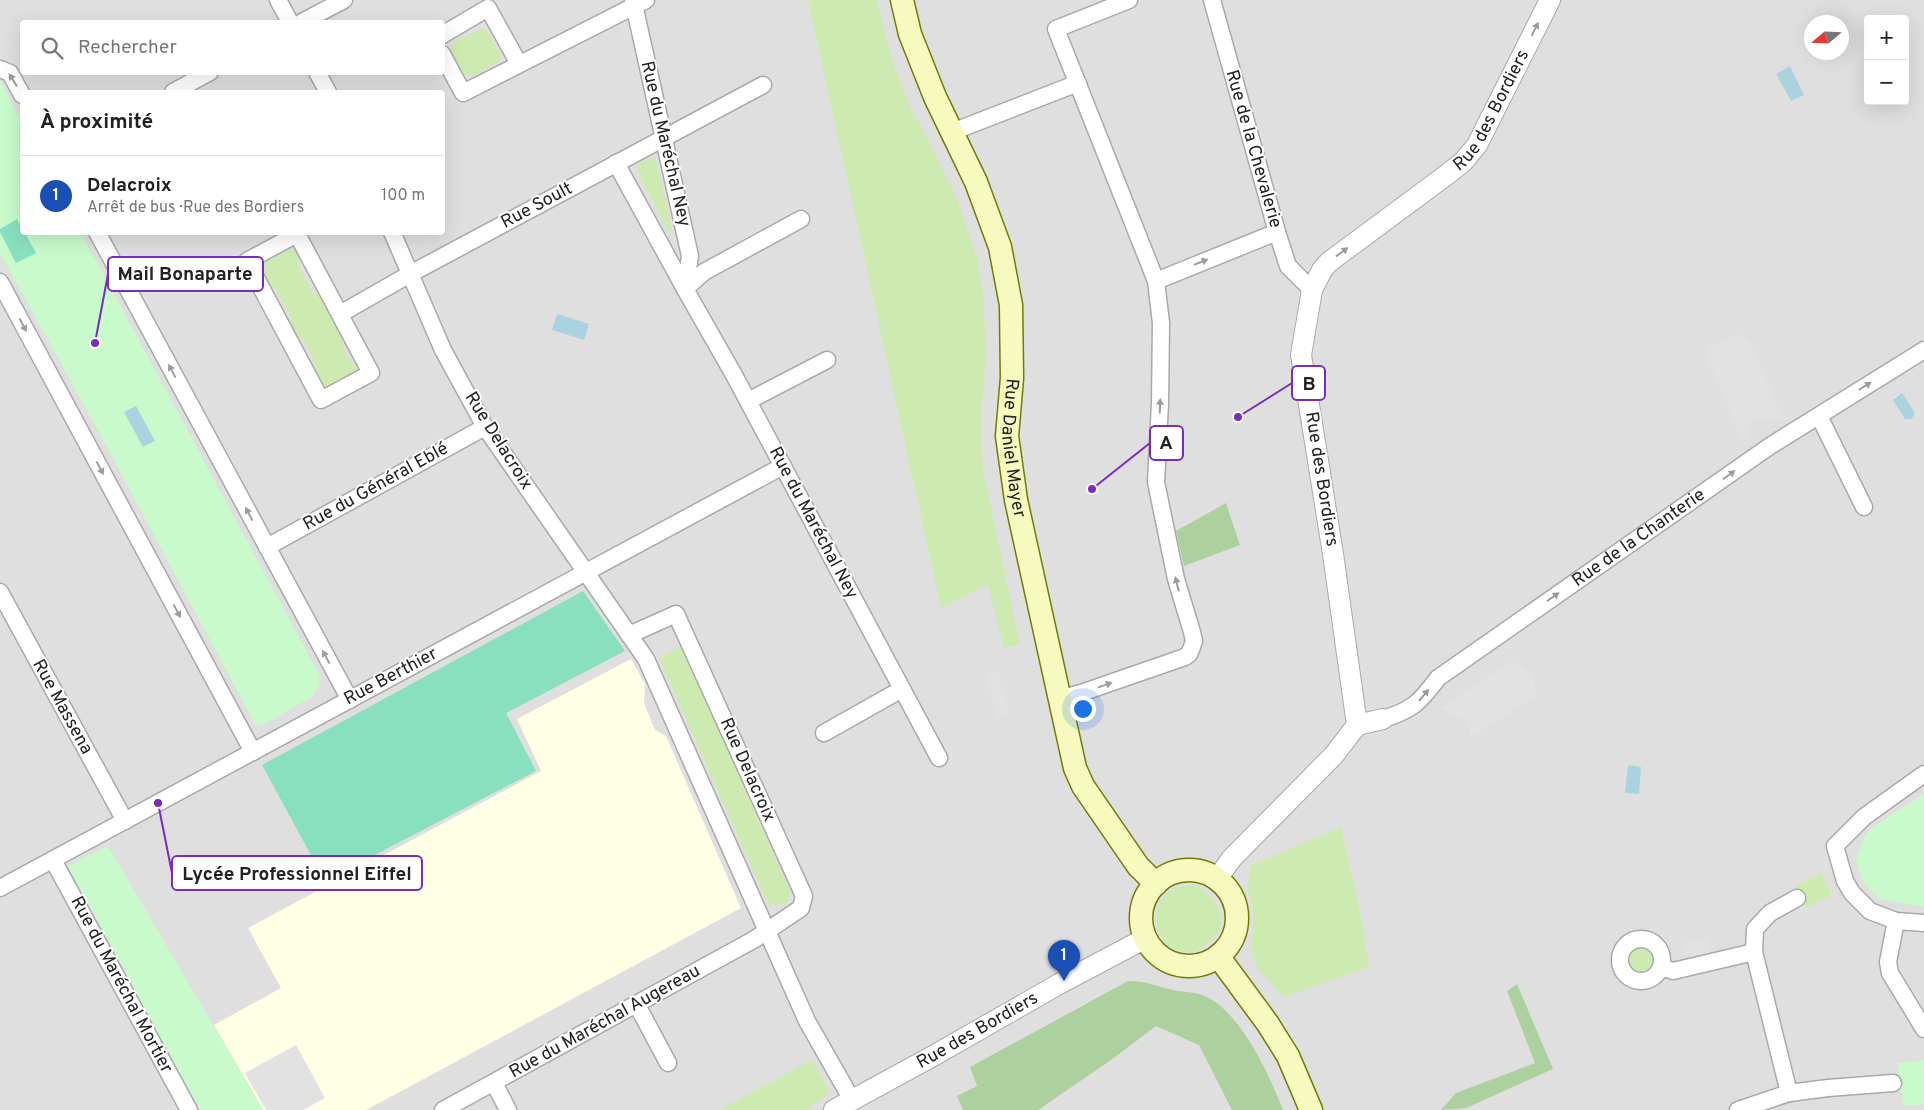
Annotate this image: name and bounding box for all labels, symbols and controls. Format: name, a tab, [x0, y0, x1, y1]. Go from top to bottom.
north arrow	[1804, 15, 1849, 60]
map controls	[1864, 15, 1909, 105]
button: +	[1864, 15, 1909, 60]
search box	[20, 20, 445, 75]
one-way arrow	[1531, 22, 1539, 36]
icon: search	[38, 34, 66, 62]
text: Rechercher	[78, 36, 177, 60]
street label: Rue des Bordiers	[1449, 46, 1535, 177]
street label: Rue du Maréchal Ney	[635, 59, 695, 229]
button: −	[1864, 60, 1909, 105]
street label: Rue de la Chevalerie	[1219, 67, 1287, 231]
one-way arrow	[9, 73, 18, 86]
text: À proximité	[40, 109, 153, 136]
text: Delacroix	[87, 174, 172, 198]
street label: Rue Soult	[497, 178, 577, 234]
text: 1	[53, 186, 59, 206]
text: 100 m	[381, 186, 425, 206]
text: Arrêt de bus · Rue des Bordiers	[87, 198, 304, 218]
one-way arrow	[1335, 247, 1349, 257]
callout: Mail Bonaparte	[108, 257, 263, 291]
one-way arrow	[1194, 258, 1209, 266]
text: Mail Bonaparte	[117, 263, 253, 287]
one-way arrow	[19, 318, 27, 333]
one-way arrow	[168, 364, 176, 378]
callout: B	[1292, 366, 1325, 400]
text: B	[1302, 373, 1316, 397]
street label: Rue Daniel Mayer	[996, 377, 1031, 520]
one-way arrow	[1859, 382, 1872, 391]
street label: Rue Delacroix	[459, 388, 537, 494]
one-way arrow	[1156, 398, 1164, 414]
street label: Rue des Bordiers	[1299, 410, 1343, 548]
callout: A	[1150, 426, 1183, 460]
text: A	[1159, 432, 1173, 456]
street label: Rue du Général Eblé	[299, 438, 453, 536]
street label: Rue du Maréchal Ney	[763, 443, 863, 603]
one-way arrow	[96, 461, 104, 476]
one-way arrow	[1723, 470, 1736, 480]
street label: Rue de la Chanterie	[1567, 483, 1710, 592]
one-way arrow	[245, 507, 253, 521]
one-way arrow	[1173, 576, 1181, 591]
one-way arrow	[1546, 592, 1559, 602]
one-way arrow	[173, 604, 181, 619]
street label: Rue Berthier	[340, 643, 442, 711]
one-way arrow	[322, 650, 331, 664]
street label: Rue Massena	[26, 655, 98, 759]
one-way arrow	[1098, 681, 1113, 688]
one-way arrow	[1419, 689, 1430, 702]
your location	[1070, 696, 1096, 722]
street label: Rue Delacroix	[714, 714, 780, 826]
callout: Lycée Professionnel Eiffel	[172, 856, 422, 890]
text: Lycée Professionnel Eiffel	[182, 863, 412, 887]
street label: Rue du Maréchal Mortier	[65, 893, 177, 1077]
pin: 1	[1048, 940, 1080, 981]
street label: Rue du Maréchal Augereau	[506, 960, 704, 1084]
street label: Rue des Bordiers	[913, 987, 1042, 1074]

